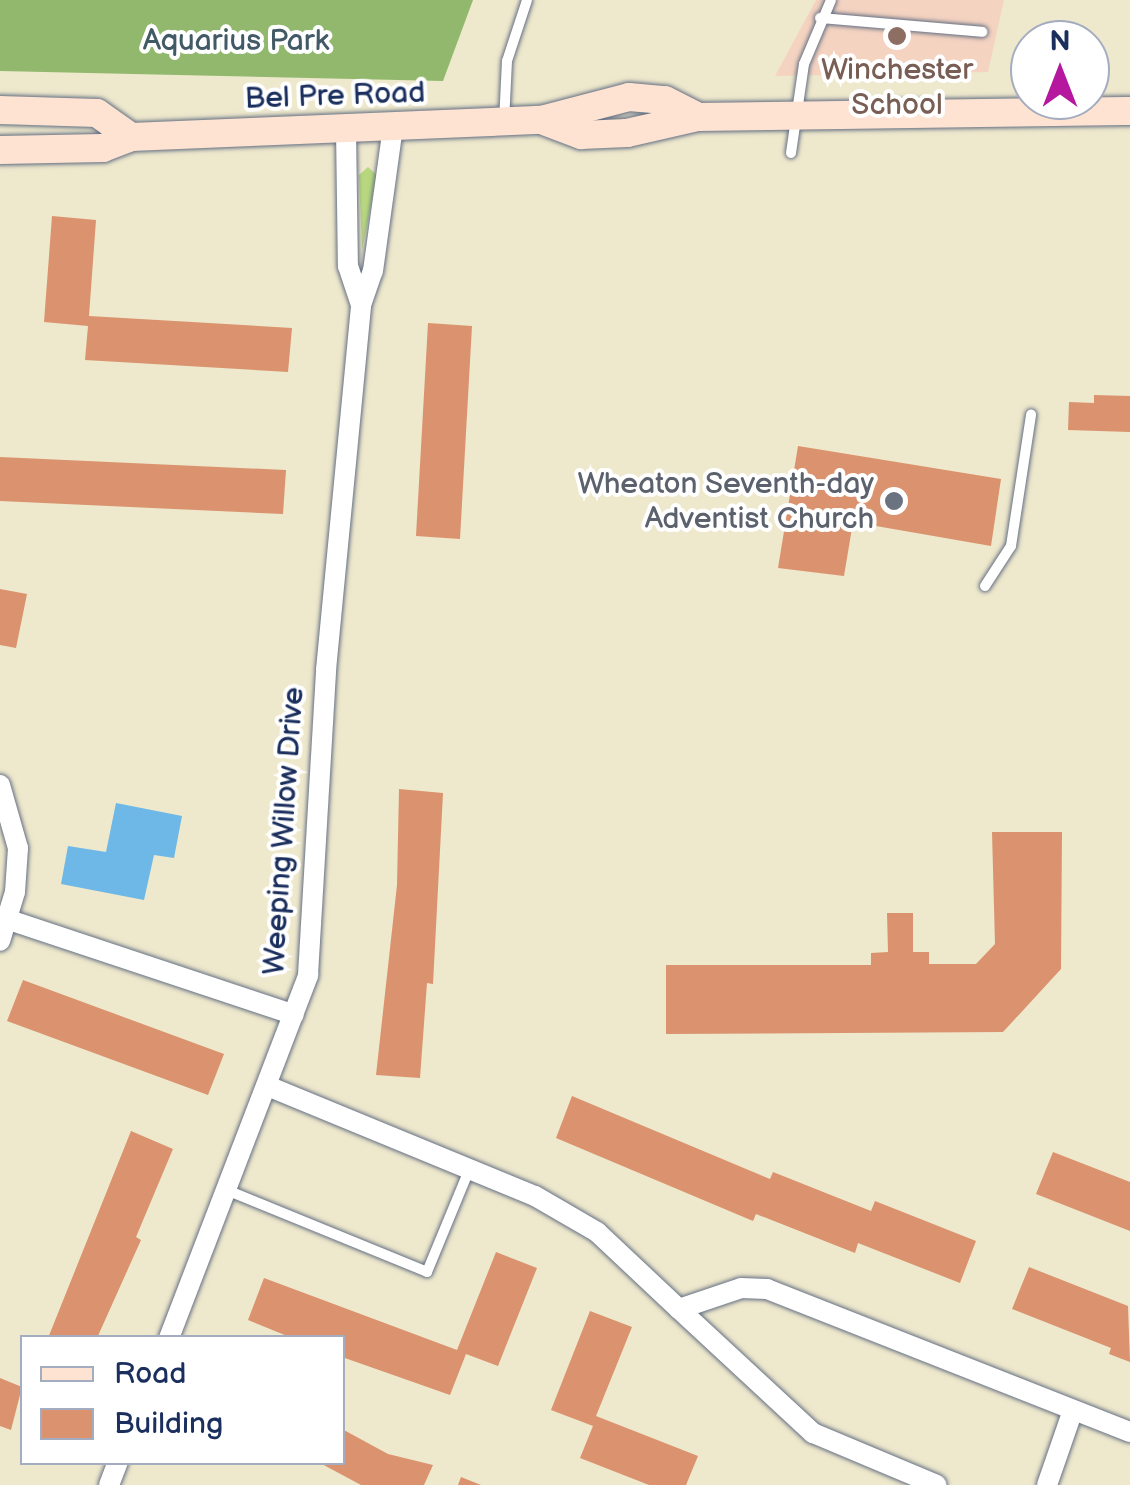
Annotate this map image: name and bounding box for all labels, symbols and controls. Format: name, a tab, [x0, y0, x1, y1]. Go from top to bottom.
north arrow	[1010, 20, 1110, 120]
park label: Aquarius Park	[143, 23, 329, 59]
marker: Winchester School	[886, 25, 908, 47]
text: N	[1049, 25, 1071, 58]
place label: Winchester School	[821, 52, 973, 122]
street label: Bel Pre Road	[244, 75, 426, 117]
place label: Wheaton Seventh-day Adventist Church	[577, 466, 874, 536]
marker: Wheaton Seventh-day Adventist Church	[883, 490, 905, 512]
street label: Weeping Willow Drive	[256, 685, 312, 977]
legend	[20, 1335, 345, 1465]
text: Road	[114, 1356, 187, 1392]
text: Building	[114, 1406, 223, 1442]

